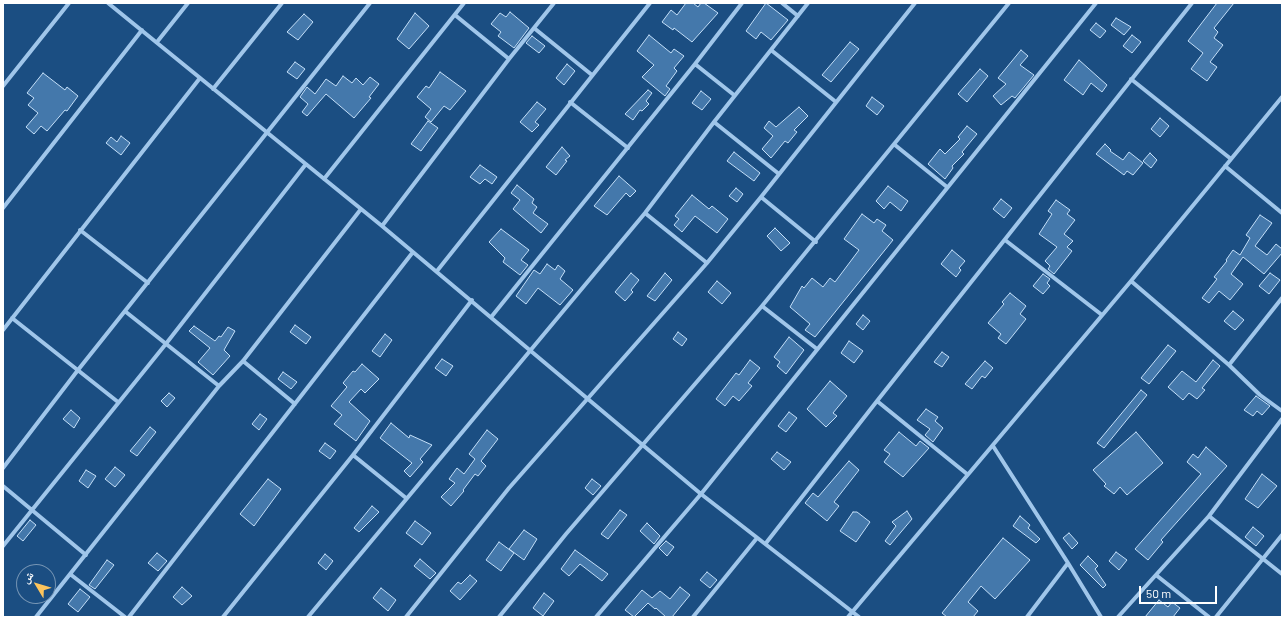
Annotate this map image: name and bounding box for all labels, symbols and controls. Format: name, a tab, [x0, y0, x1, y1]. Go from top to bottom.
north arrow	[16, 564, 56, 604]
text: ش	[18, 568, 36, 586]
scale bar	[1141, 578, 1219, 604]
text: 50 m	[1146, 586, 1171, 600]

